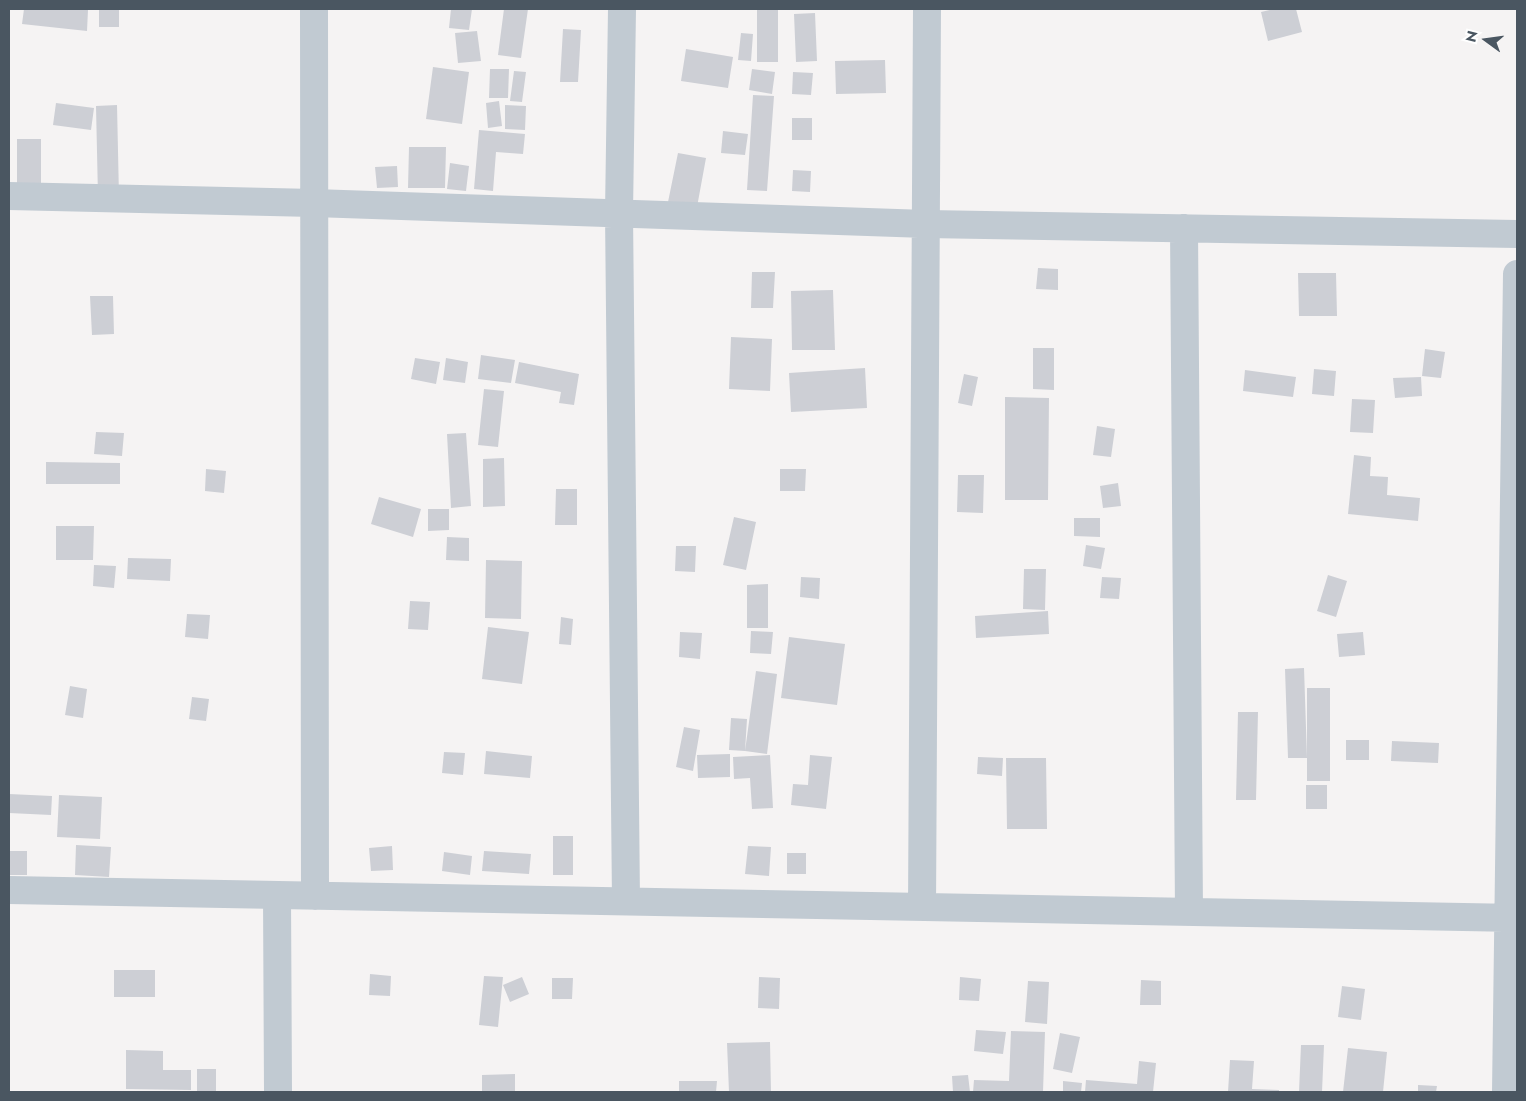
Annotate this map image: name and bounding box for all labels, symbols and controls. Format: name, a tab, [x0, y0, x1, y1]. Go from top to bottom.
north arrow	[1461, 15, 1511, 65]
text: N	[1460, 29, 1482, 44]

